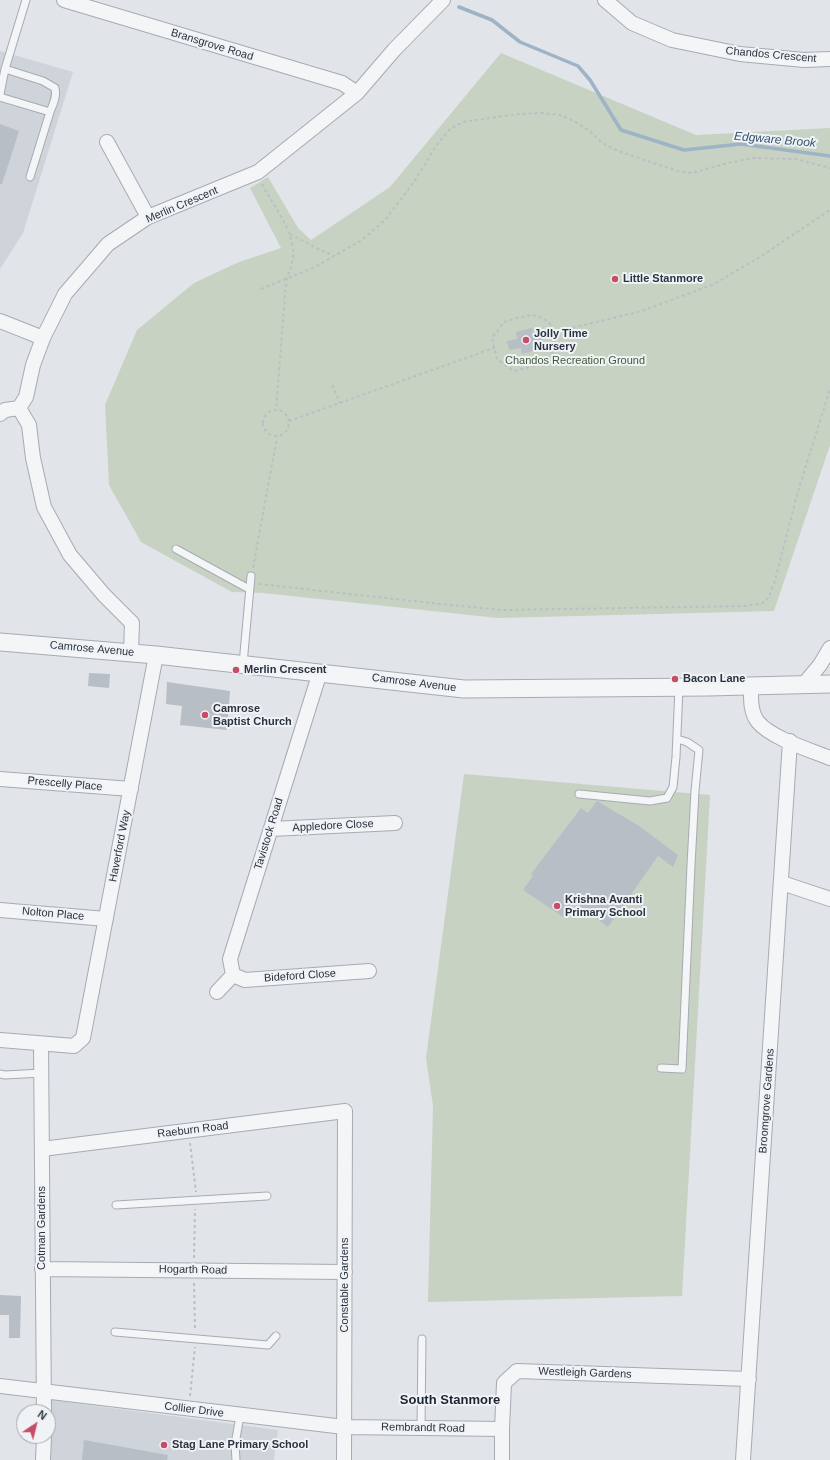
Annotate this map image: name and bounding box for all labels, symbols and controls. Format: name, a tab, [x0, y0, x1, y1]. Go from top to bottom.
street label: Bransgrove Road	[169, 26, 255, 64]
street label: Chandos Crescent	[725, 44, 817, 66]
water label: Edgware Brook	[734, 129, 816, 151]
street label: Merlin Crescent	[144, 184, 220, 226]
place label: Little Stanmore	[623, 272, 703, 286]
marker: Little Stanmore	[610, 274, 620, 284]
place label: Jolly Time Nursery	[534, 327, 588, 353]
marker: Jolly Time Nursery	[521, 335, 531, 345]
park label: Chandos Recreation Ground	[505, 354, 645, 368]
street label: Camrose Avenue	[49, 639, 135, 659]
place label: Merlin Crescent	[244, 663, 327, 677]
marker: Merlin Crescent	[231, 665, 241, 675]
street label: Camrose Avenue	[371, 671, 457, 695]
place label: Bacon Lane	[683, 672, 745, 686]
marker: Bacon Lane	[670, 674, 680, 684]
place label: Camrose Baptist Church	[213, 702, 292, 728]
marker: Camrose Baptist Church	[200, 710, 210, 720]
street label: Prescelly Place	[27, 774, 103, 794]
street label: Tavistock Road	[252, 796, 286, 872]
street label: Haverford Way	[107, 809, 133, 883]
street label: Appledore Close	[292, 817, 374, 835]
place label: Krishna Avanti Primary School	[565, 893, 646, 919]
marker: Krishna Avanti Primary School	[552, 901, 562, 911]
street label: Nolton Place	[21, 905, 85, 923]
street label: Bideford Close	[264, 967, 336, 985]
street label: Broomgrove Gardens	[757, 1048, 777, 1154]
street label: Raeburn Road	[157, 1119, 229, 1141]
street label: Cotman Gardens	[35, 1186, 49, 1270]
street label: Constable Gardens	[338, 1238, 352, 1332]
street label: Hogarth Road	[159, 1263, 227, 1277]
street label: Westleigh Gardens	[538, 1365, 632, 1381]
district label: South Stanmore	[400, 1392, 500, 1408]
street label: Collier Drive	[163, 1400, 225, 1420]
north arrow	[16, 1404, 56, 1444]
text: N	[36, 1408, 49, 1422]
street label: Rembrandt Road	[381, 1421, 465, 1435]
place label: Stag Lane Primary School	[172, 1438, 308, 1452]
marker: Stag Lane Primary School	[159, 1440, 169, 1450]

